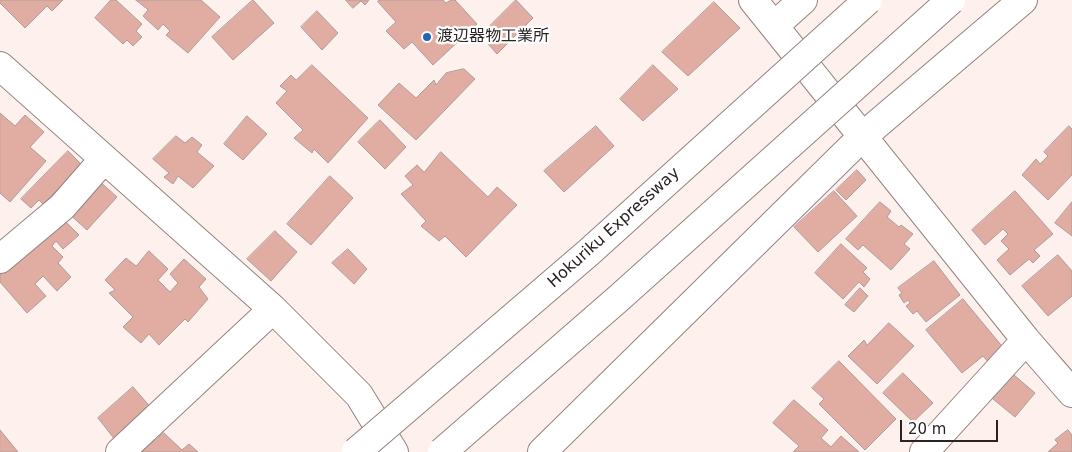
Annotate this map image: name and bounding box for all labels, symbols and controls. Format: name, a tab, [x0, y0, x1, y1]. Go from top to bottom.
place label: 渡辺器物工業所	[437, 27, 549, 47]
marker: 渡辺器物工業所	[421, 31, 433, 43]
street label: Hokuriku Expressway	[544, 164, 684, 292]
scale bar	[902, 410, 1000, 442]
text: 20 m	[908, 420, 946, 438]

